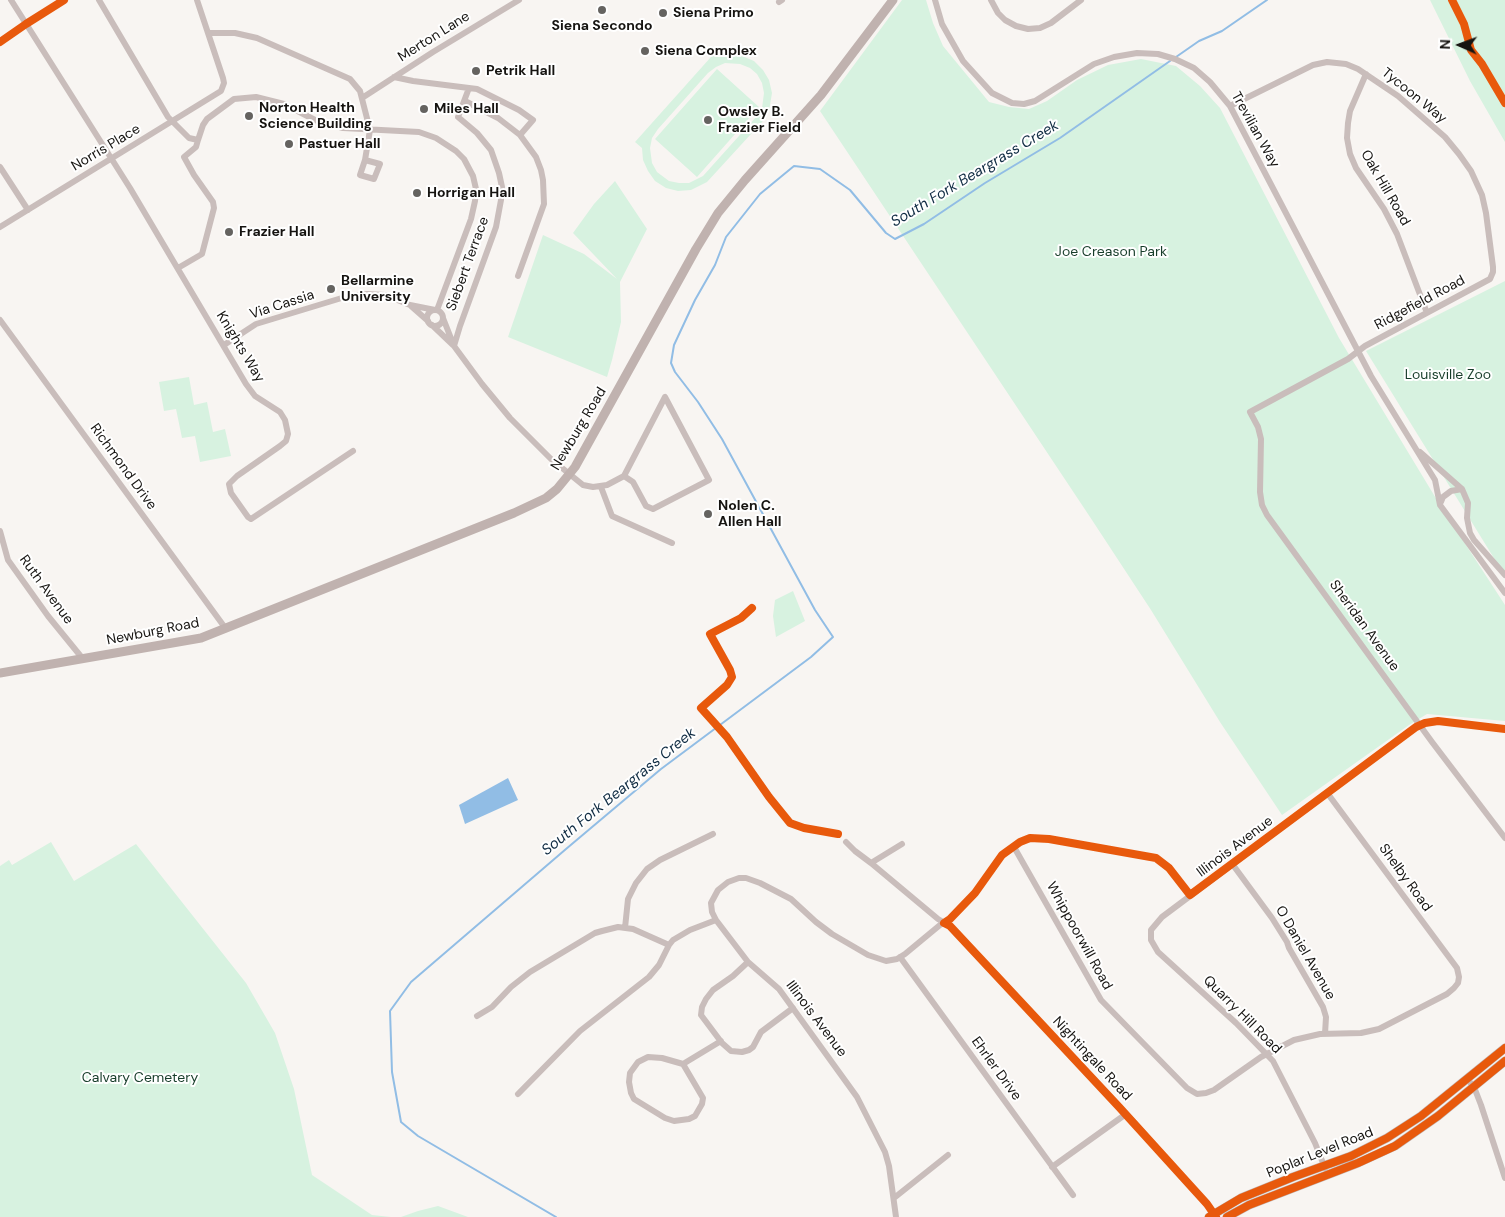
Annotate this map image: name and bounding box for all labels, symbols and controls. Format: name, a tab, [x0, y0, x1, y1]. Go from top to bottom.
marker: Siena Secondo	[596, 4, 608, 16]
place label: Siena Primo	[673, 5, 754, 21]
marker: Siena Primo	[657, 7, 669, 19]
street label: Merton Lane	[395, 8, 473, 66]
place label: Siena Secondo	[551, 18, 653, 34]
north arrow	[1435, 20, 1485, 70]
text: N	[1436, 39, 1454, 50]
place label: Siena Complex	[655, 43, 757, 59]
marker: Siena Complex	[639, 45, 651, 57]
place label: Petrik Hall	[486, 63, 555, 79]
marker: Petrik Hall	[470, 65, 482, 77]
street label: Tycoon Way	[1378, 65, 1450, 127]
street label: Trevilian Way	[1227, 89, 1283, 171]
place label: Norton Health Science Building	[259, 100, 372, 132]
place label: Miles Hall	[434, 101, 499, 117]
marker: Miles Hall	[418, 103, 430, 115]
place label: Owsley B. Frazier Field	[718, 104, 801, 136]
marker: Norton Health Science Building	[243, 110, 255, 122]
marker: Owsley B. Frazier Field	[702, 114, 714, 126]
water label: South Fork Beargrass Creek	[888, 117, 1062, 231]
street label: Norris Place	[69, 121, 143, 175]
place label: Pastuer Hall	[299, 136, 380, 152]
marker: Pastuer Hall	[283, 138, 295, 150]
street label: Oak Hill Road	[1357, 147, 1413, 229]
place label: Horrigan Hall	[427, 185, 515, 201]
marker: Horrigan Hall	[411, 187, 423, 199]
street label: Siebert Terrace	[443, 215, 493, 313]
place label: Frazier Hall	[239, 224, 315, 240]
marker: Frazier Hall	[223, 226, 235, 238]
park label: Joe Creason Park	[1055, 244, 1167, 260]
street label: Ridgefield Road	[1372, 272, 1468, 334]
place label: Bellarmine University	[341, 273, 414, 306]
marker: Bellarmine University	[325, 283, 337, 295]
street label: Via Cassia	[248, 287, 316, 323]
street label: Knights Way	[212, 309, 268, 385]
park label: Louisville Zoo	[1405, 367, 1491, 383]
street label: Newburg Road	[548, 384, 610, 474]
street label: Richmond Drive	[86, 421, 160, 513]
place label: Nolen C. Allen Hall	[718, 498, 781, 530]
marker: Nolen C. Allen Hall	[702, 508, 714, 520]
street label: Ruth Avenue	[15, 552, 77, 628]
street label: Sheridan Avenue	[1325, 577, 1403, 675]
street label: Newburg Road	[105, 615, 201, 649]
water label: South Fork Beargrass Creek	[538, 724, 700, 860]
street label: Illinois Avenue	[1194, 813, 1276, 881]
street label: Shelby Road	[1375, 841, 1435, 915]
street label: Whippoorwill Road	[1042, 879, 1116, 993]
street label: O Daniel Avenue	[1271, 903, 1339, 1003]
street label: Quarry Hill Road	[1199, 972, 1285, 1058]
street label: Illinois Avenue	[782, 978, 850, 1060]
street label: Nightingale Road	[1049, 1014, 1135, 1104]
street label: Ehrler Drive	[967, 1034, 1025, 1104]
park label: Calvary Cemetery	[82, 1070, 198, 1086]
street label: Poplar Level Road	[1264, 1124, 1376, 1182]

